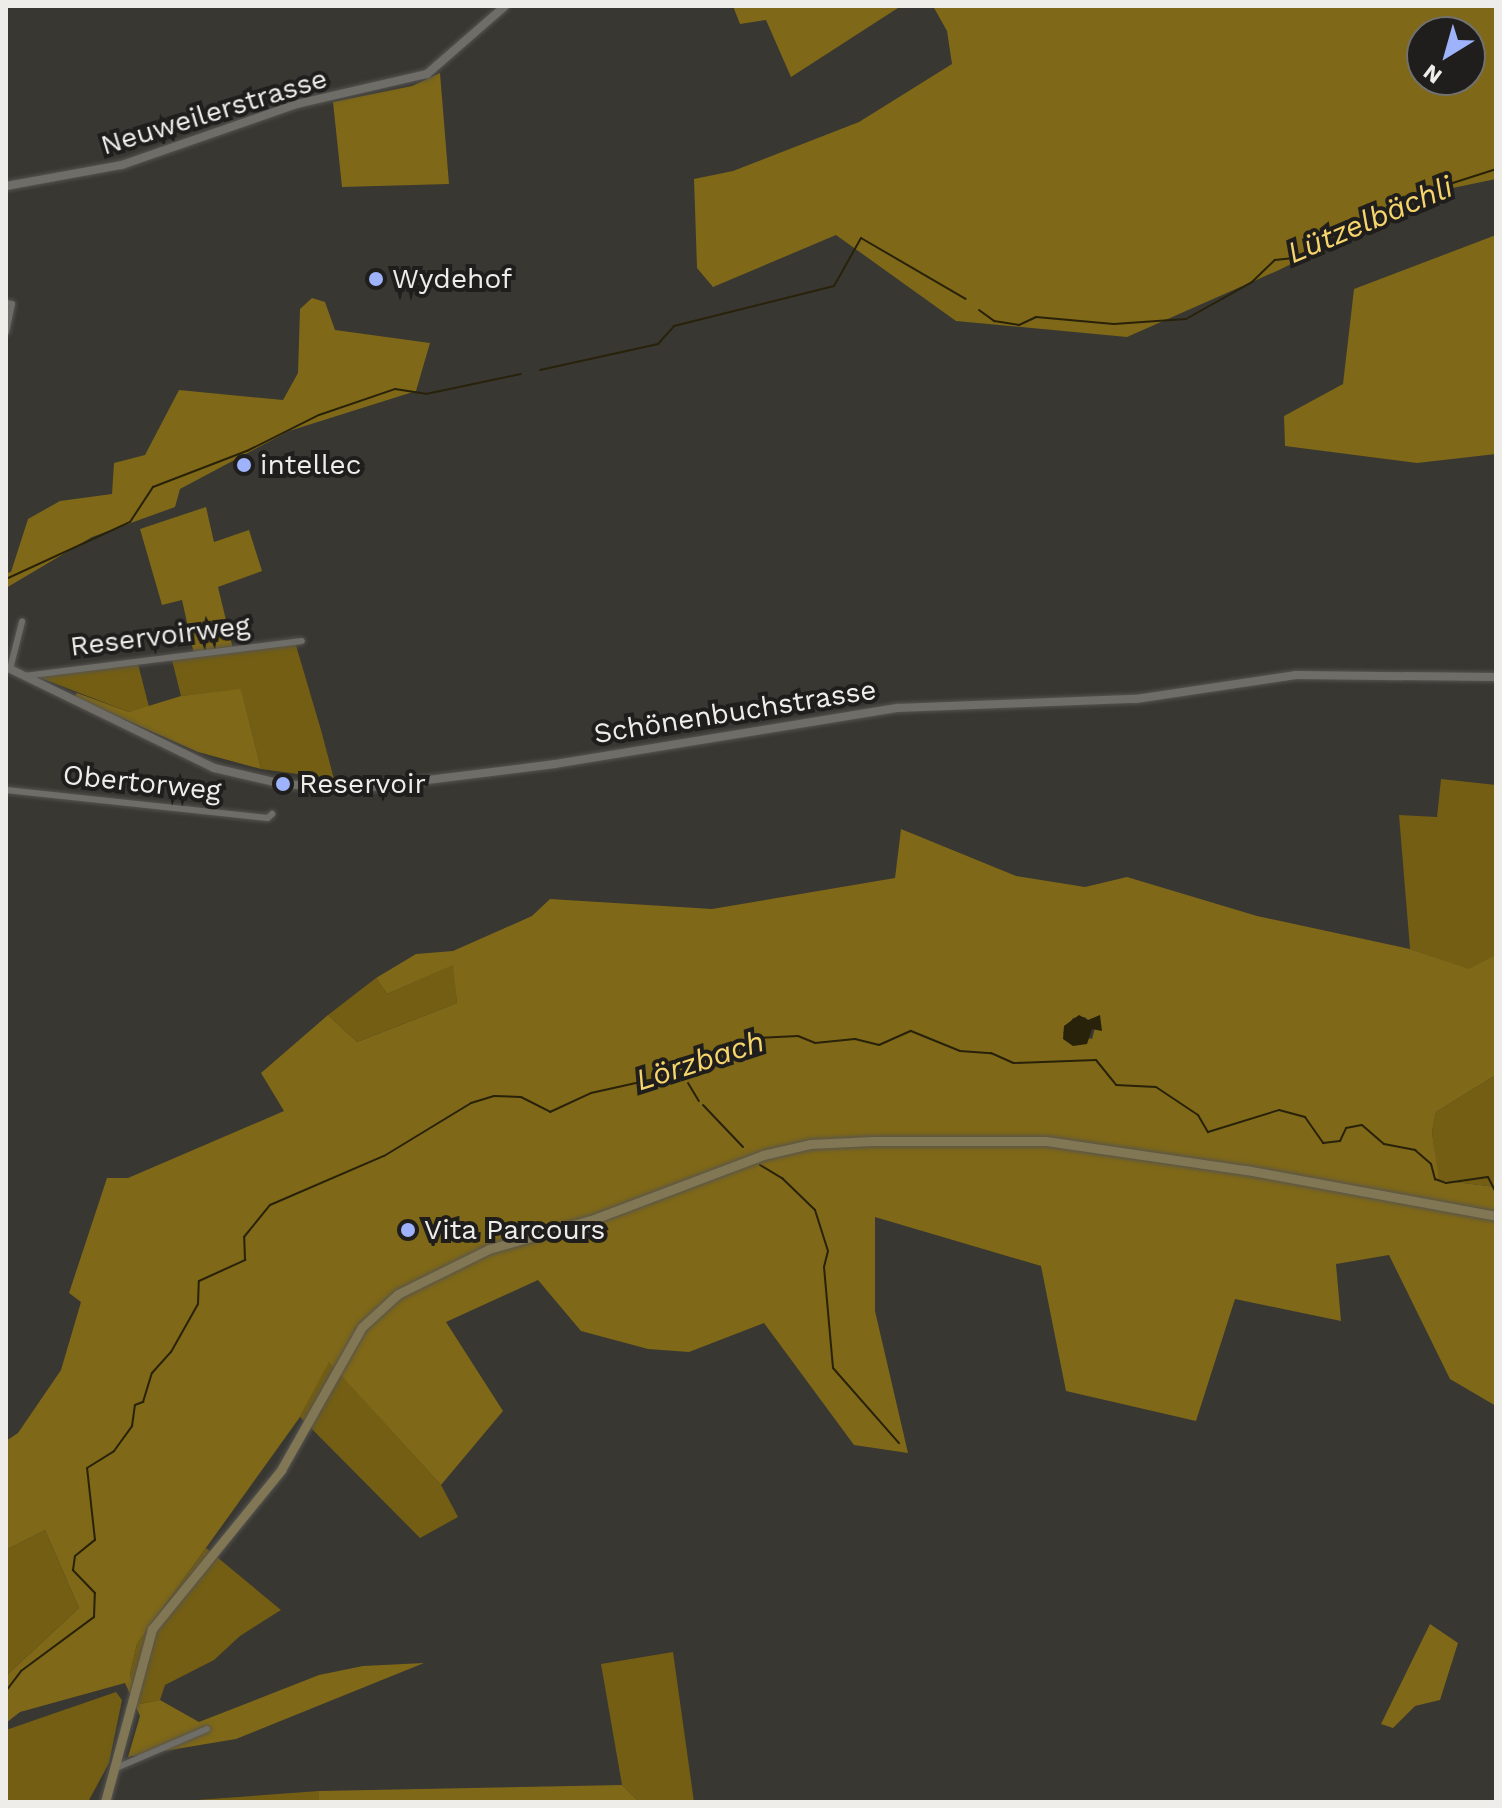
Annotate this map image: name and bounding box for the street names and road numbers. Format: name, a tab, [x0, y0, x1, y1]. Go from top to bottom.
street label: Neuweilerstrasse	[97, 62, 331, 162]
street label: Reservoirweg	[68, 608, 252, 664]
street label: Schönenbuchstrasse	[591, 673, 879, 751]
street label: Obertorweg	[61, 758, 223, 808]

